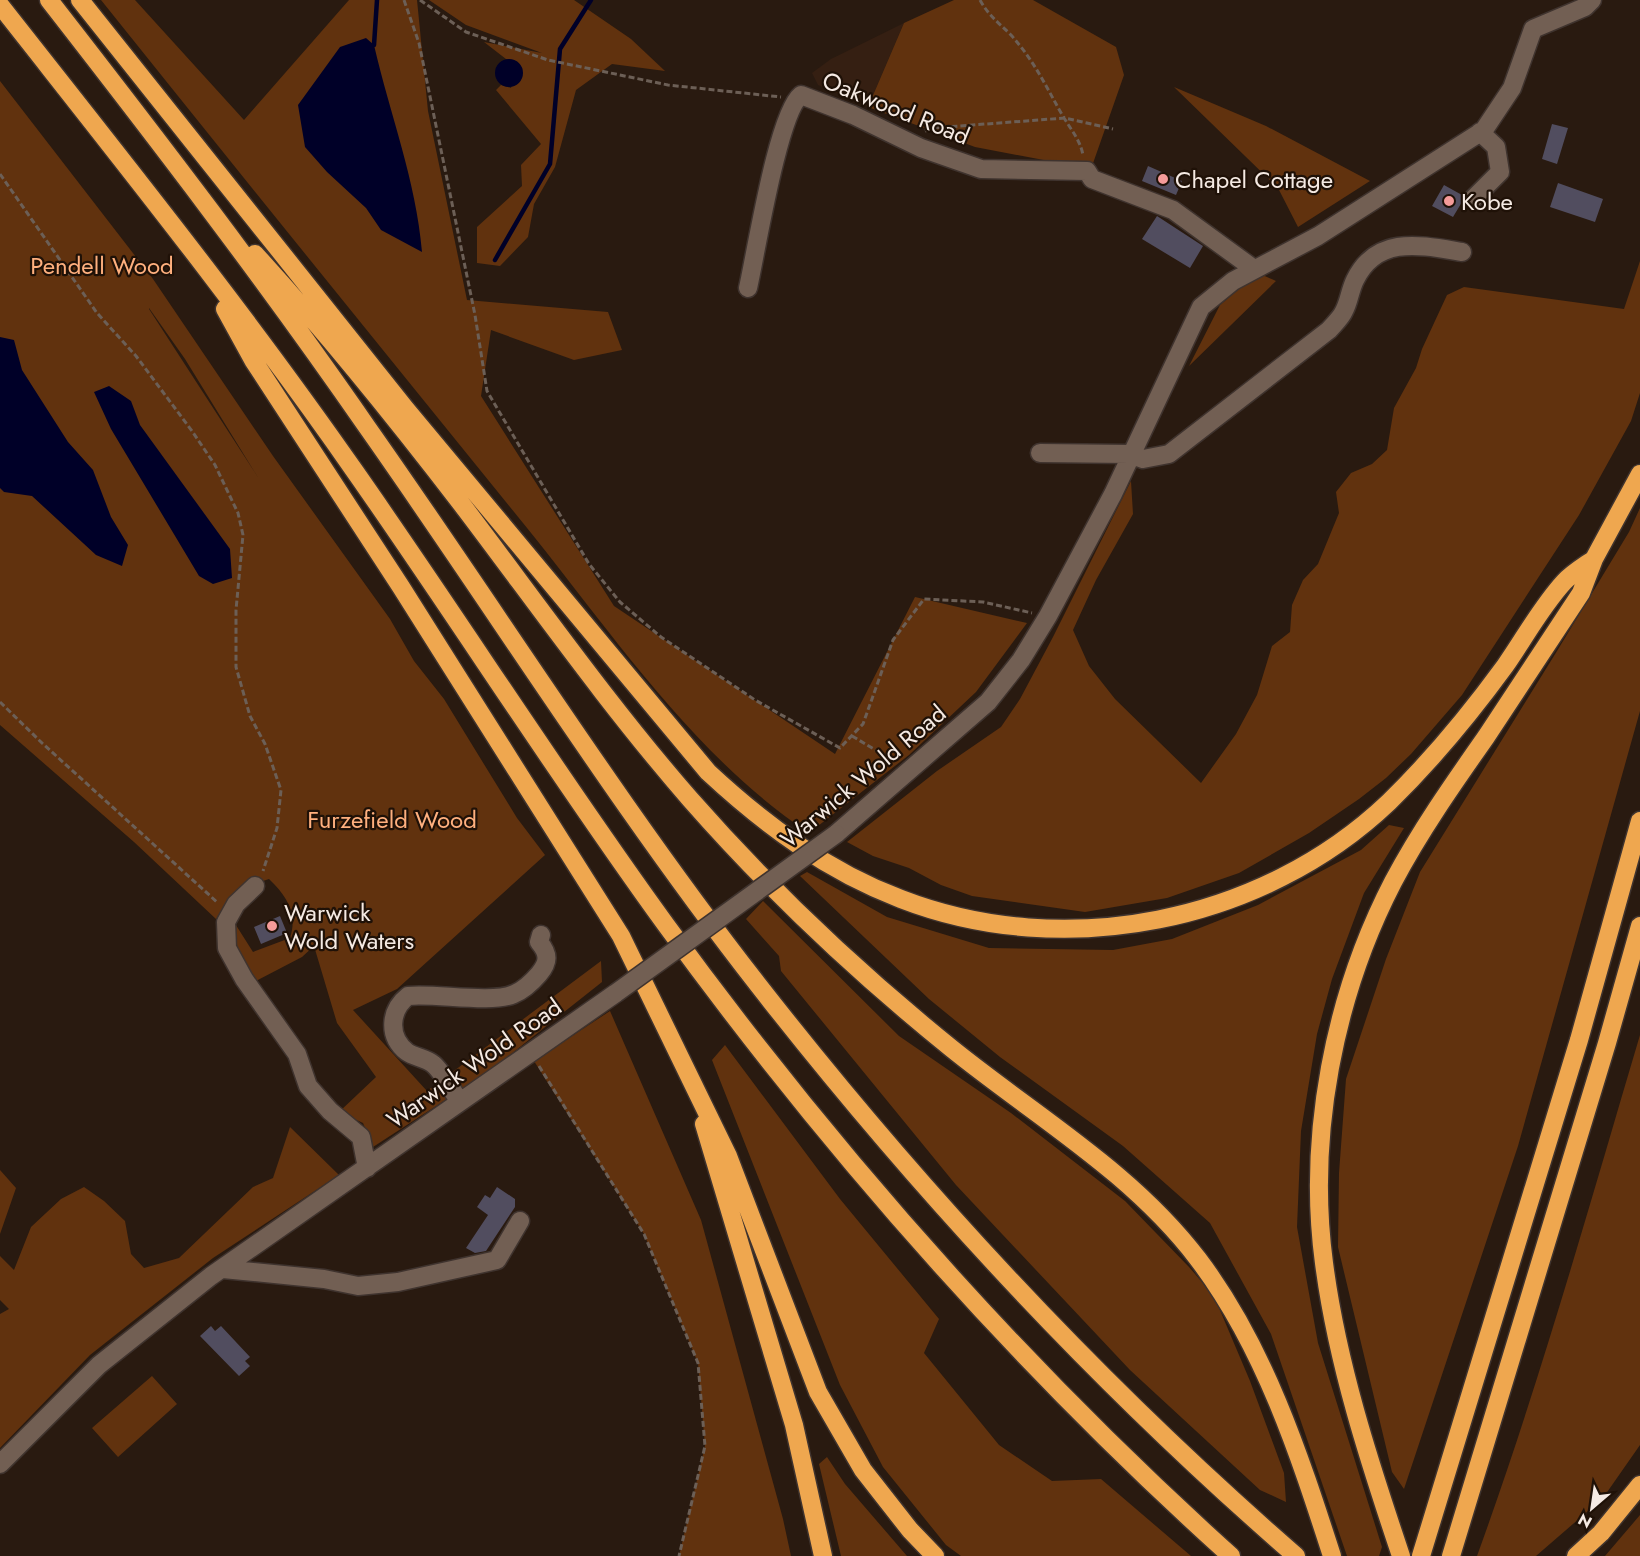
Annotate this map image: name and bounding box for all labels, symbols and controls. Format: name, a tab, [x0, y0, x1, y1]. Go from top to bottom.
street label: Oakwood Road	[817, 63, 975, 153]
place label: Chapel Cottage	[1175, 162, 1333, 197]
marker: Chapel Cottage	[1156, 172, 1170, 186]
place label: Kobe	[1461, 184, 1513, 219]
marker: Kobe	[1442, 194, 1456, 208]
park label: Pendell Wood	[30, 248, 174, 283]
street label: Warwick Wold Road	[773, 696, 953, 856]
park label: Furzefield Wood	[307, 802, 477, 837]
place label: Warwick Wold Waters	[284, 895, 414, 958]
marker: Warwick Wold Waters	[265, 919, 279, 933]
street label: Warwick Wold Road	[379, 989, 569, 1137]
north arrow	[1562, 1478, 1622, 1538]
text: N	[1574, 1508, 1596, 1534]

